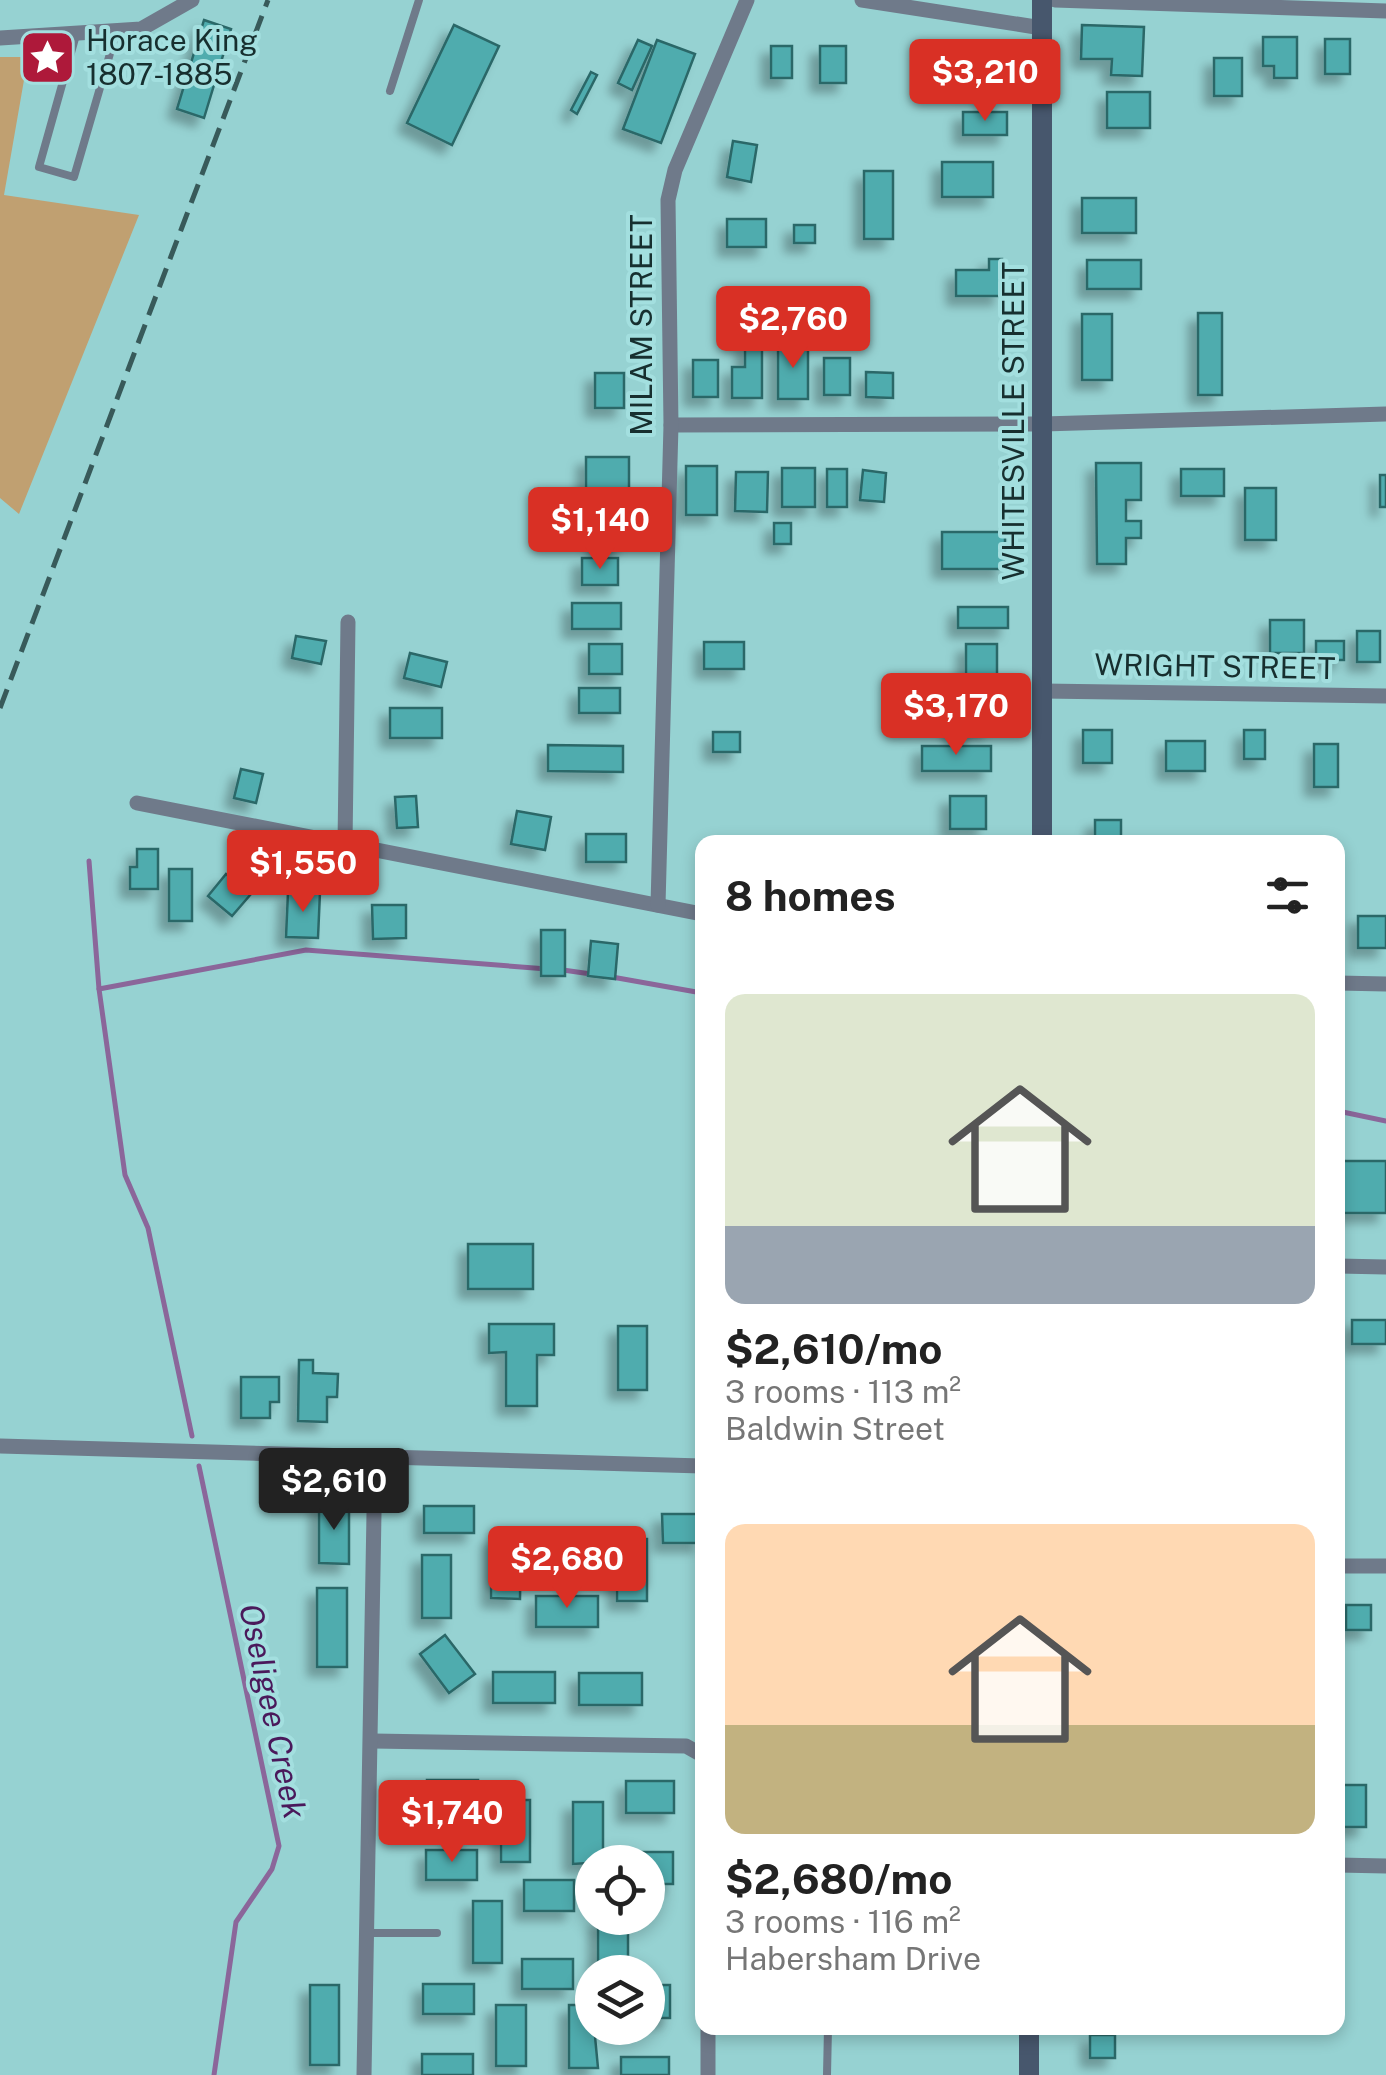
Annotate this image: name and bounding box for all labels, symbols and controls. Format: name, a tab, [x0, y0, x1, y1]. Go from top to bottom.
place label: Horace King 1807-1885	[86, 22, 258, 92]
place icon: Horace King 1807-1885	[17, 27, 77, 87]
pin: $3,210	[904, 39, 1066, 124]
text: $3,210	[931, 53, 1039, 90]
street label: MILAM STREET	[623, 214, 659, 436]
street label: WHITESVILLE STREET	[995, 261, 1031, 580]
pin: $2,760	[712, 286, 874, 371]
text: $2,760	[738, 300, 848, 337]
pin: $1,140	[519, 487, 681, 572]
text: $1,140	[550, 501, 650, 538]
street label: WRIGHT STREET	[1094, 646, 1336, 686]
pin: $3,170	[875, 673, 1037, 758]
text: $3,170	[903, 687, 1009, 724]
pin: $1,550	[222, 830, 384, 915]
text: $1,550	[249, 844, 357, 881]
icon: filters	[1260, 868, 1315, 923]
text: 8 homes	[725, 871, 896, 920]
icon: home	[930, 1059, 1110, 1239]
text: $2,610/mo	[725, 1324, 942, 1373]
text: 3 rooms · 113 m²	[725, 1373, 961, 1410]
text: Baldwin Street	[725, 1410, 945, 1447]
pin: $2,610	[253, 1448, 415, 1533]
text: $2,610	[281, 1462, 387, 1499]
pin: $2,680	[486, 1526, 648, 1611]
text: $2,680	[510, 1540, 624, 1577]
icon: home	[930, 1589, 1110, 1769]
water label: Oseligee Creek	[232, 1600, 314, 1822]
pin: $1,740	[371, 1780, 533, 1865]
text: $1,740	[401, 1794, 503, 1831]
map controls	[575, 1845, 665, 2045]
button: locate	[575, 1845, 665, 1935]
text: $2,680/mo	[725, 1854, 952, 1903]
text: 3 rooms · 116 m²	[725, 1903, 961, 1940]
text: Habersham Drive	[725, 1940, 981, 1977]
button: layers	[575, 1955, 665, 2045]

